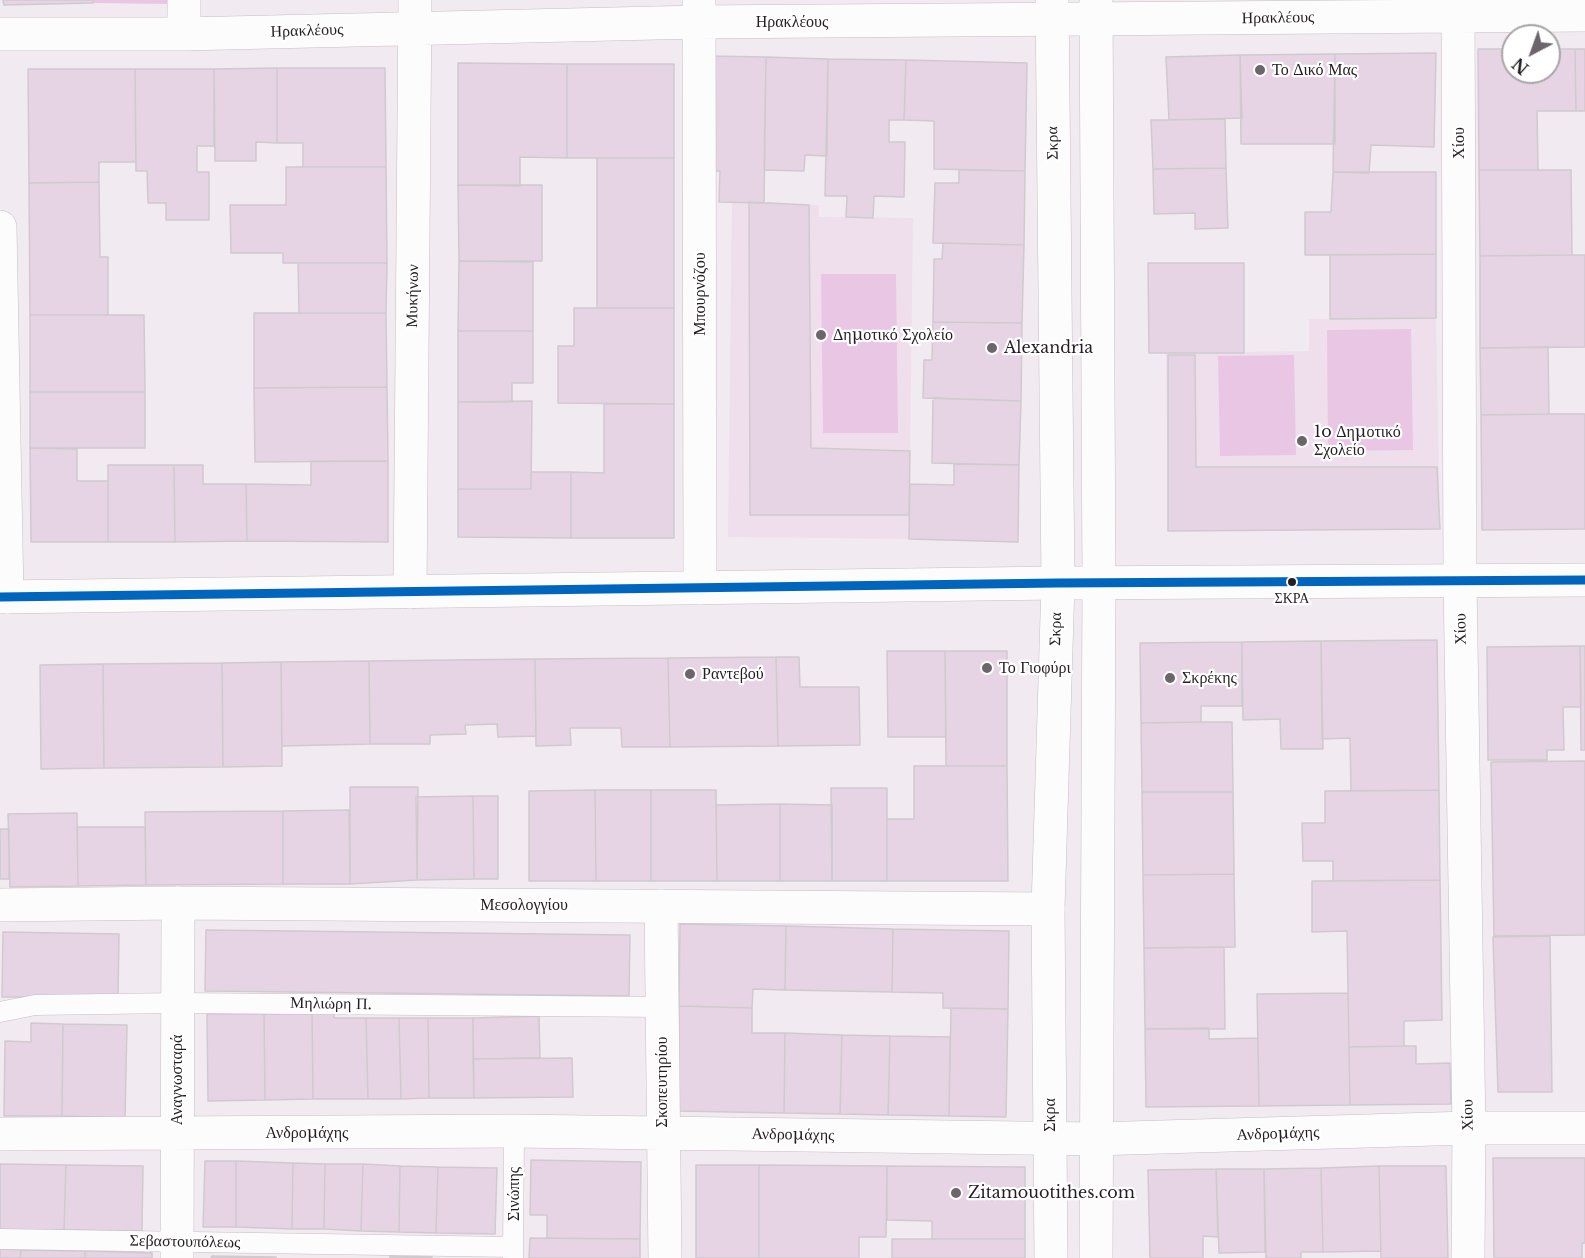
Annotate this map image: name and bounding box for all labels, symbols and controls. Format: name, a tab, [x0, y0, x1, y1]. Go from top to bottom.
street label: Ηρακλέους	[1241, 8, 1315, 28]
street label: Ηρακλέους	[756, 12, 828, 32]
street label: Ηρακλέους	[270, 20, 344, 42]
north arrow	[1501, 24, 1561, 84]
text: N	[1508, 54, 1533, 79]
place label: Το Δικό Μας	[1272, 60, 1357, 80]
marker: Το Δικό Μας	[1253, 63, 1267, 77]
street label: Σκρα	[1043, 126, 1063, 160]
street label: Χίου	[1449, 127, 1469, 159]
street label: Μπουρνόζου	[690, 252, 710, 336]
street label: Μυκήνων	[403, 264, 423, 328]
place label: Δημοτικό Σχολείο	[833, 325, 953, 345]
marker: Δημοτικό Σχολείο	[814, 328, 828, 342]
place label: Alexandria	[1004, 338, 1093, 358]
marker: Alexandria	[985, 341, 999, 355]
place label: 1o Δημοτικό Σχολείο	[1314, 422, 1401, 460]
marker: 1o Δημοτικό Σχολείο	[1295, 434, 1309, 448]
marker: ΣΚΡΑ	[1286, 576, 1298, 588]
place label: ΣΚΡΑ	[1275, 591, 1309, 607]
street label: Σκρα	[1046, 612, 1066, 646]
street label: Χίου	[1451, 613, 1471, 645]
place label: Το Γιοφύρι	[999, 658, 1071, 678]
marker: Το Γιοφύρι	[980, 661, 994, 675]
place label: Ραντεβού	[702, 664, 764, 684]
marker: Ραντεβού	[683, 667, 697, 681]
place label: Σκρέκης	[1182, 668, 1237, 688]
marker: Σκρέκης	[1163, 671, 1177, 685]
street label: Μεσολογγίου	[480, 895, 568, 915]
street label: Μηλιώρη Π.	[290, 994, 372, 1014]
street label: Αναγνωσταρά	[167, 1035, 187, 1125]
street label: Σκοπευτηρίου	[652, 1037, 672, 1127]
street label: Σκρα	[1040, 1098, 1060, 1132]
street label: Χίου	[1458, 1099, 1478, 1131]
street label: Ανδρομάχης	[266, 1123, 348, 1143]
street label: Ανδρομάχης	[1236, 1123, 1320, 1145]
street label: Ανδρομάχης	[751, 1125, 835, 1145]
street label: Σινώπης	[504, 1167, 524, 1221]
place label: Zitamouotithes.com	[968, 1183, 1135, 1203]
marker: Zitamouotithes.com	[949, 1186, 963, 1200]
street label: Σεβαστουπόλεως	[129, 1231, 241, 1253]

